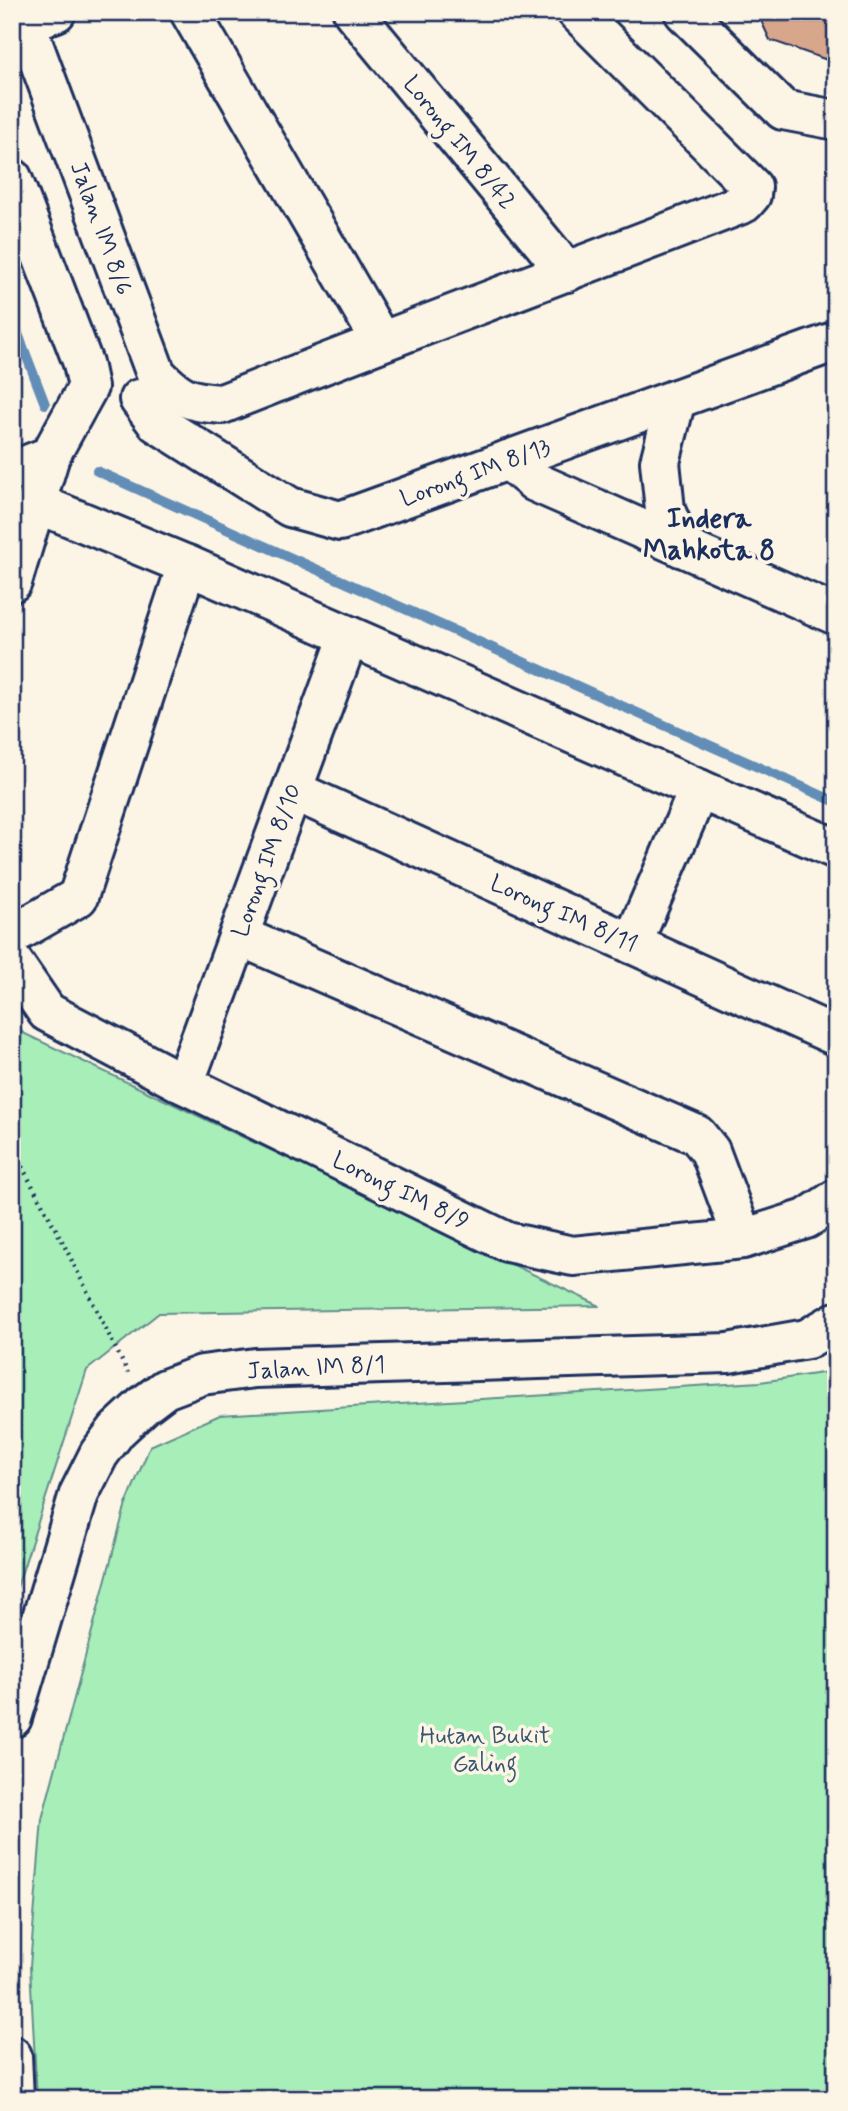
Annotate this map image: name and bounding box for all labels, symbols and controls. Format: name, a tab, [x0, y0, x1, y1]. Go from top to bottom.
street label: Lorong IM 8/42	[393, 70, 522, 218]
street label: Jalan IM 8/6	[62, 157, 139, 300]
street label: Lorong IM 8/13	[396, 432, 556, 518]
district label: Indera Mahkota 8	[643, 501, 775, 570]
street label: Lorong IM 8/10	[225, 779, 312, 943]
street label: Lorong IM 8/11	[484, 868, 642, 963]
street label: Lorong IM 8/9	[325, 1145, 474, 1241]
street label: Jalan IM 8/1	[246, 1349, 386, 1388]
park label: Hutan Bukit Galing	[420, 1721, 550, 1783]

